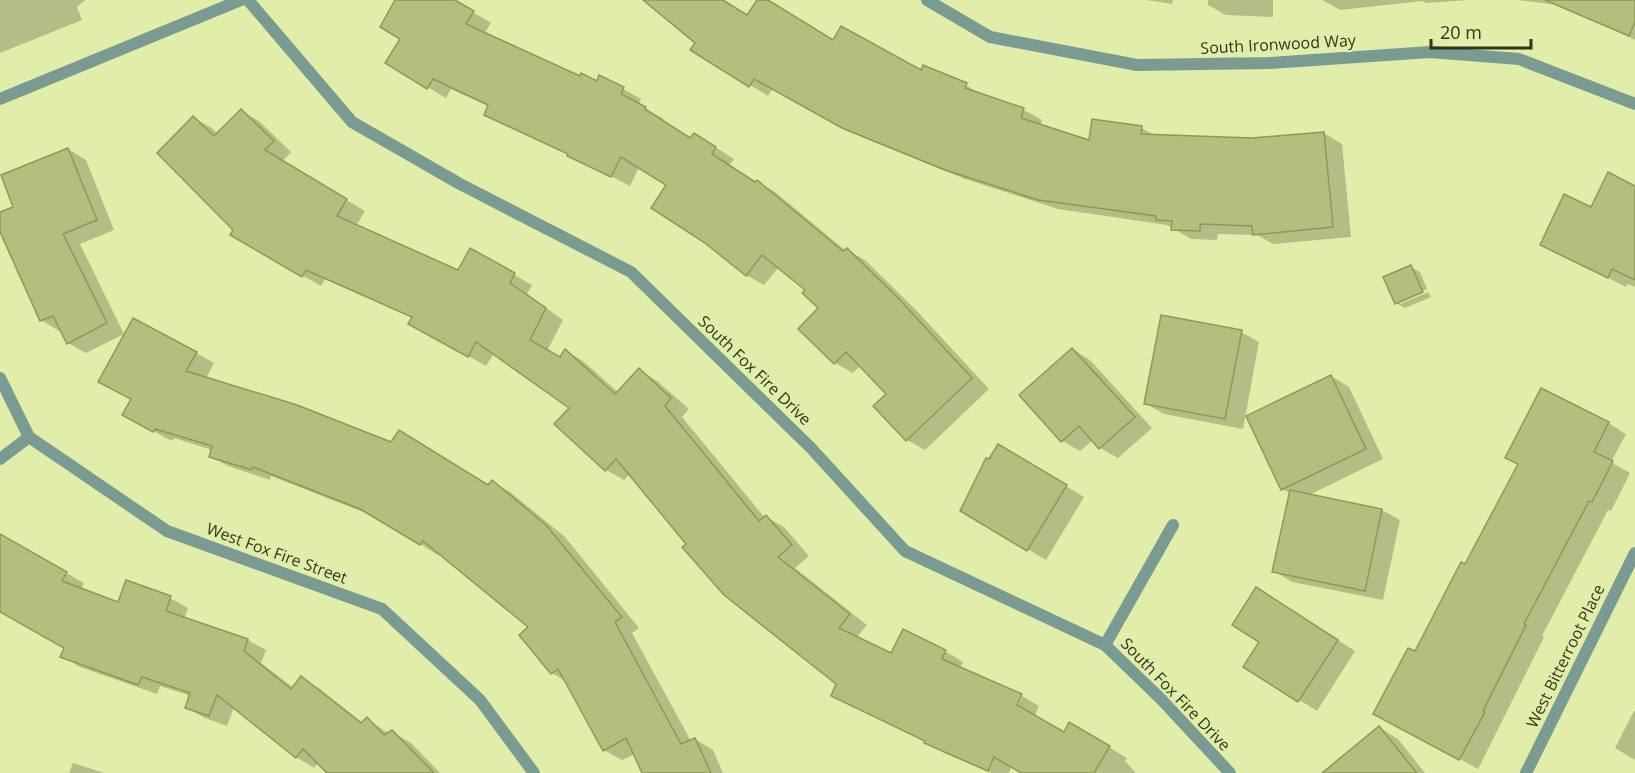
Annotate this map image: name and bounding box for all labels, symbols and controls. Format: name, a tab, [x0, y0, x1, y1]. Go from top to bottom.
scale bar	[1431, 12, 1532, 50]
text: 20 m	[1440, 20, 1482, 44]
street label: South Ironwood Way	[1200, 29, 1357, 59]
street label: South Fox Fire Drive	[694, 310, 816, 430]
street label: West Fox Fire Street	[204, 517, 351, 589]
street label: West Bitterroot Place	[1521, 580, 1609, 732]
street label: South Fox Fire Drive	[1116, 633, 1236, 755]

